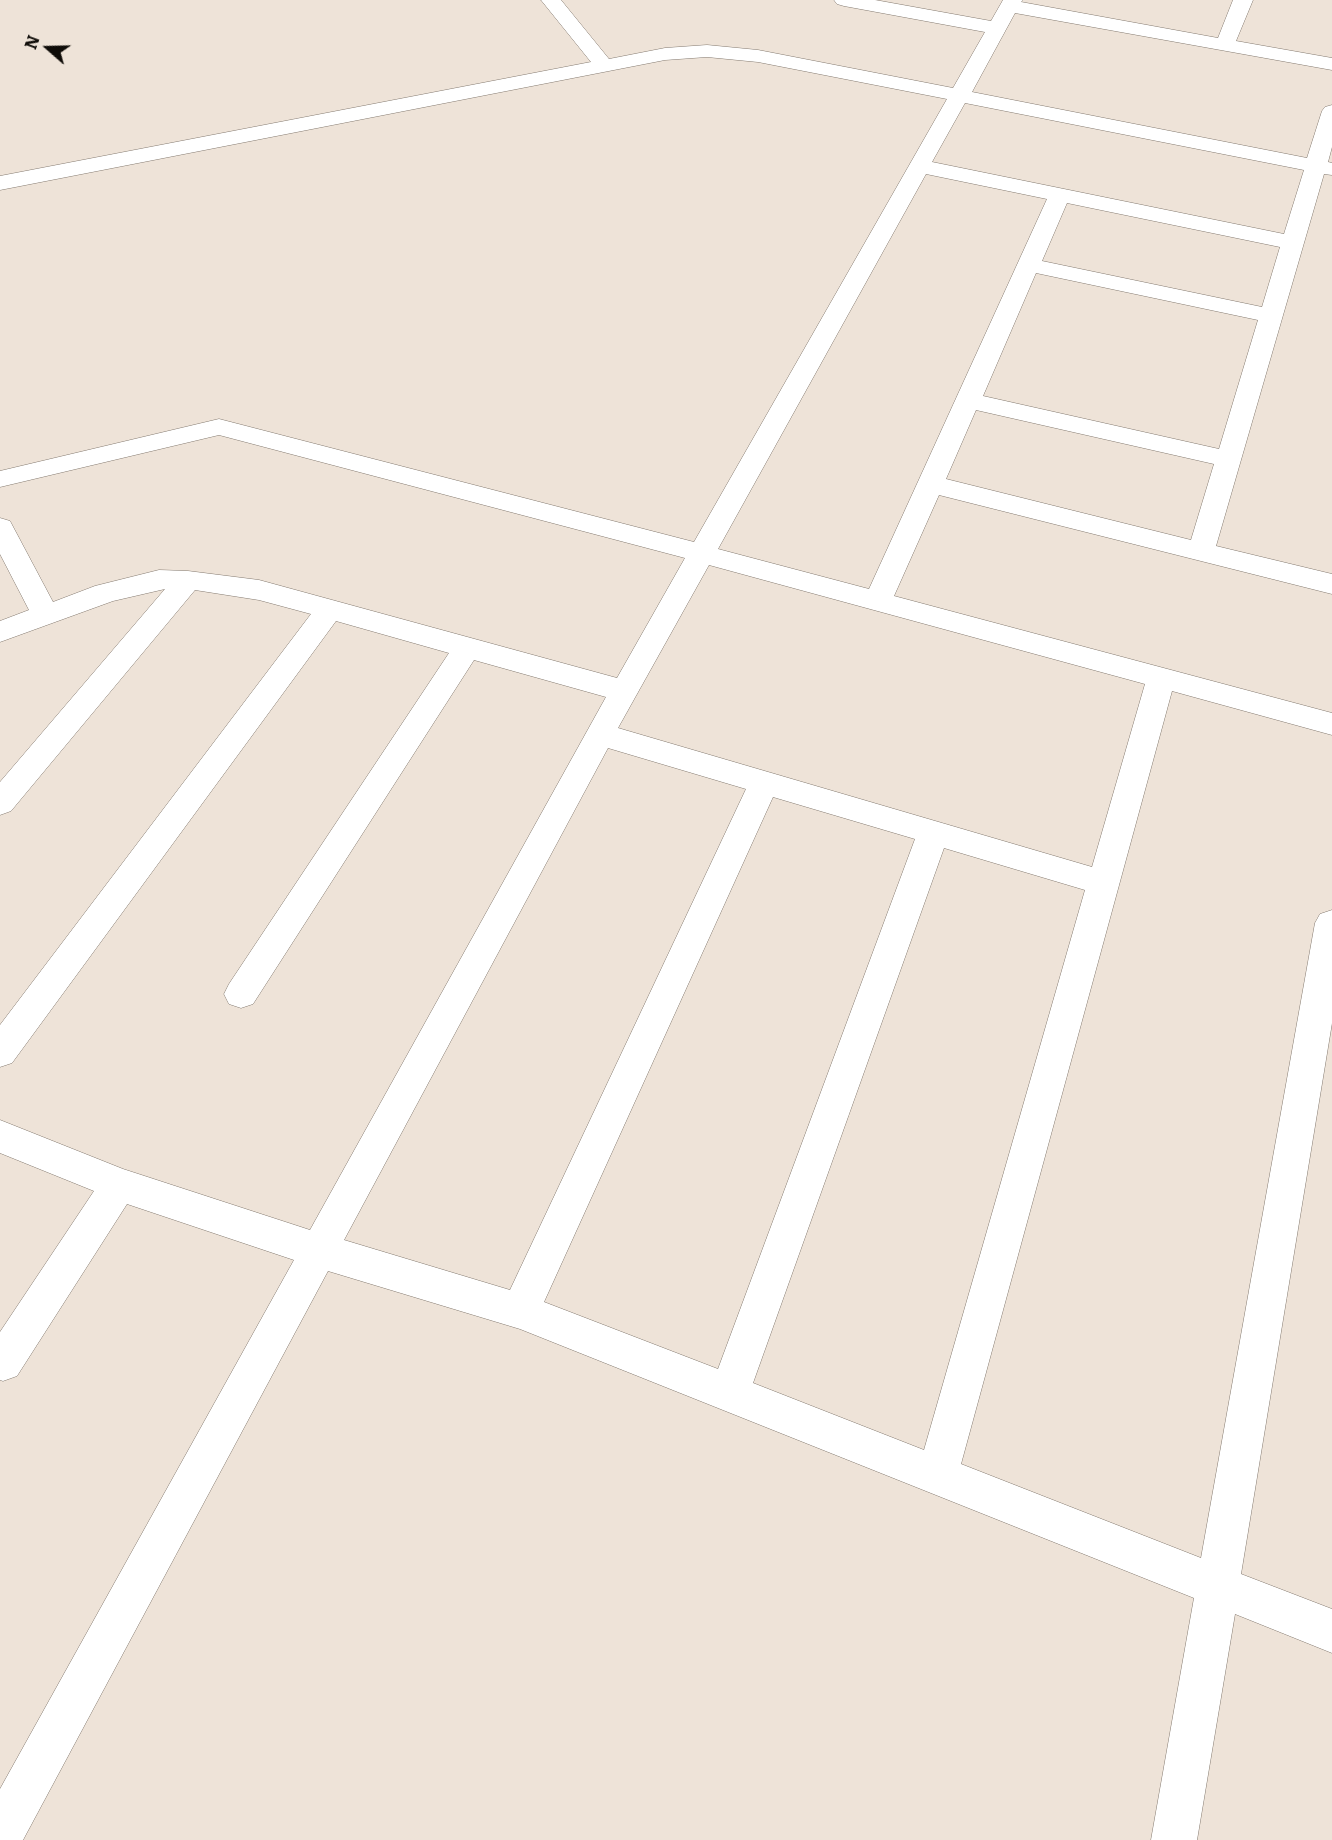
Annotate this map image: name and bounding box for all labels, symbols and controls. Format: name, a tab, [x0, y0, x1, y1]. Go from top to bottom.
north arrow	[18, 18, 78, 78]
text: N	[18, 31, 45, 52]

